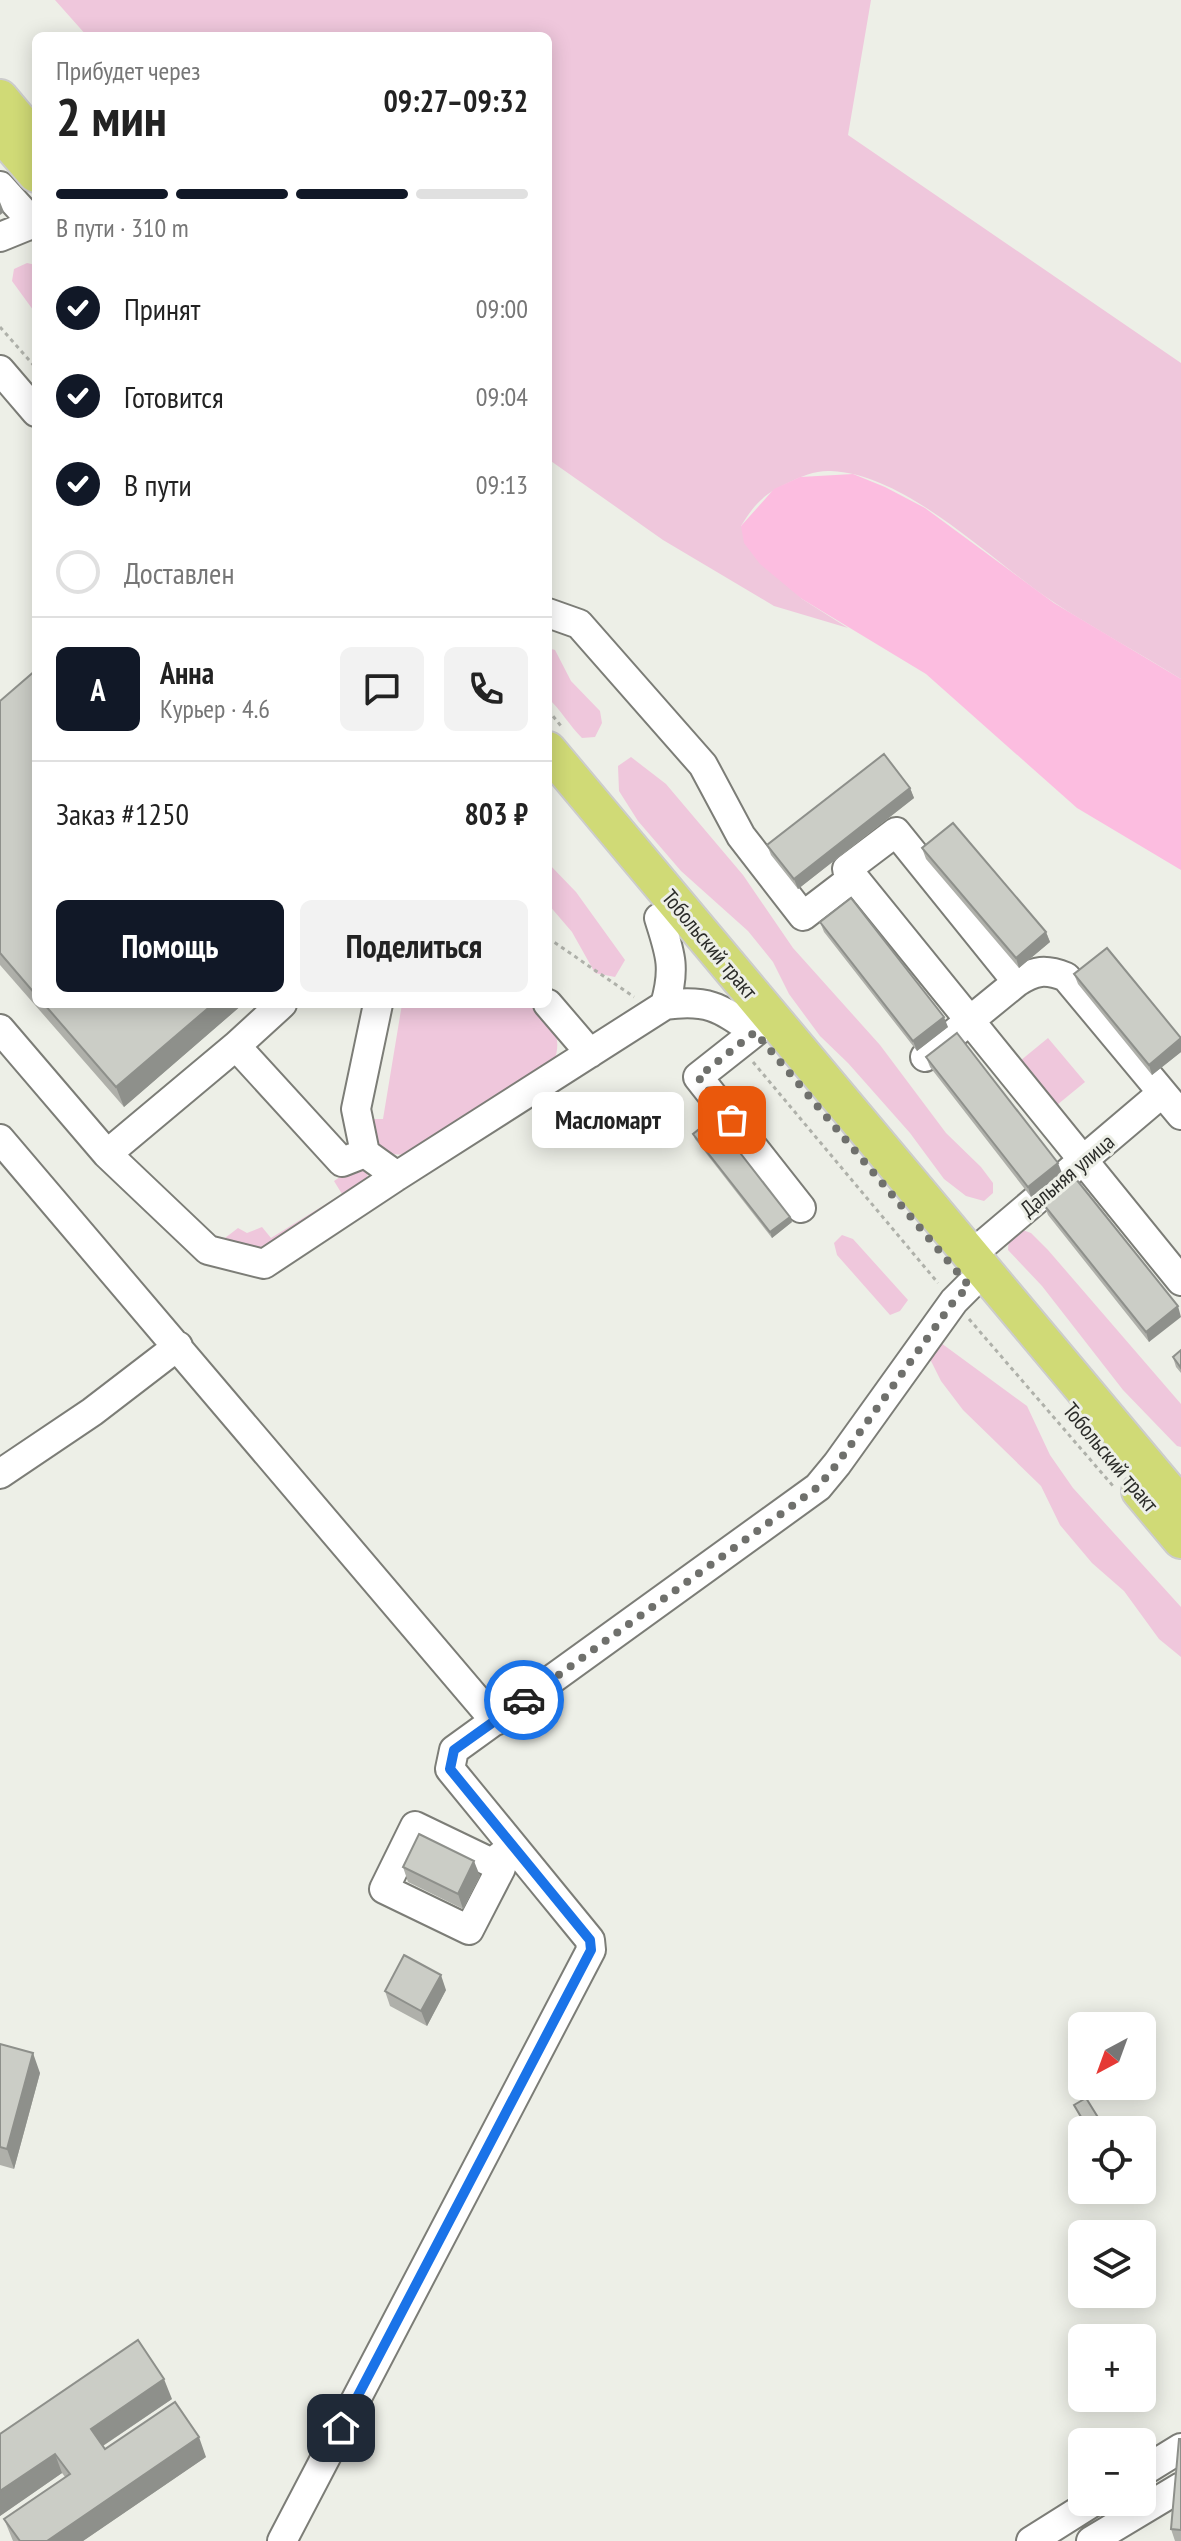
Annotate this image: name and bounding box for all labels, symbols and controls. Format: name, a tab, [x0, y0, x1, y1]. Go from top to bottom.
text: Прибудет через	[56, 54, 200, 87]
text: 09:27–09:32	[384, 81, 528, 120]
text: 2 мин	[56, 83, 167, 150]
text: В пути · 310 m	[56, 211, 189, 244]
icon: check	[56, 286, 100, 330]
text: Принят	[124, 289, 200, 328]
text: 09:00	[476, 292, 528, 325]
icon: check	[56, 374, 100, 418]
text: Готовится	[124, 377, 224, 416]
text: 09:04	[476, 380, 528, 413]
icon: check	[56, 462, 100, 506]
text: В пути	[124, 465, 192, 504]
text: 09:13	[476, 468, 528, 501]
text: Доставлен	[124, 553, 234, 592]
button: chat	[340, 647, 424, 731]
button: phone	[444, 647, 528, 731]
text: Анна	[160, 653, 214, 692]
text: А	[90, 670, 106, 709]
text: Курьер · 4.6	[160, 692, 270, 725]
text: Заказ #1250	[56, 794, 189, 833]
text: 803 ₽	[464, 794, 528, 833]
street label: Тобольский тракт	[656, 884, 765, 1005]
button: Помощь	[56, 900, 284, 992]
button: Поделиться	[300, 900, 528, 992]
pin	[698, 1086, 766, 1154]
callout: Масломарт	[532, 1092, 684, 1148]
icon: bag	[710, 1098, 754, 1142]
text: Масломарт	[555, 1103, 661, 1136]
street label: Дальняя улица	[1014, 1128, 1120, 1222]
street label: Тобольский тракт	[1057, 1397, 1166, 1518]
courier	[484, 1660, 564, 1740]
icon: car	[502, 1678, 546, 1722]
north arrow	[1068, 2012, 1156, 2100]
map controls	[1068, 2012, 1156, 2516]
button: locate	[1068, 2116, 1156, 2204]
button: layers	[1068, 2220, 1156, 2308]
button: +	[1068, 2324, 1156, 2412]
pin	[307, 2394, 375, 2462]
icon: home	[319, 2406, 363, 2450]
button: −	[1068, 2428, 1156, 2516]

